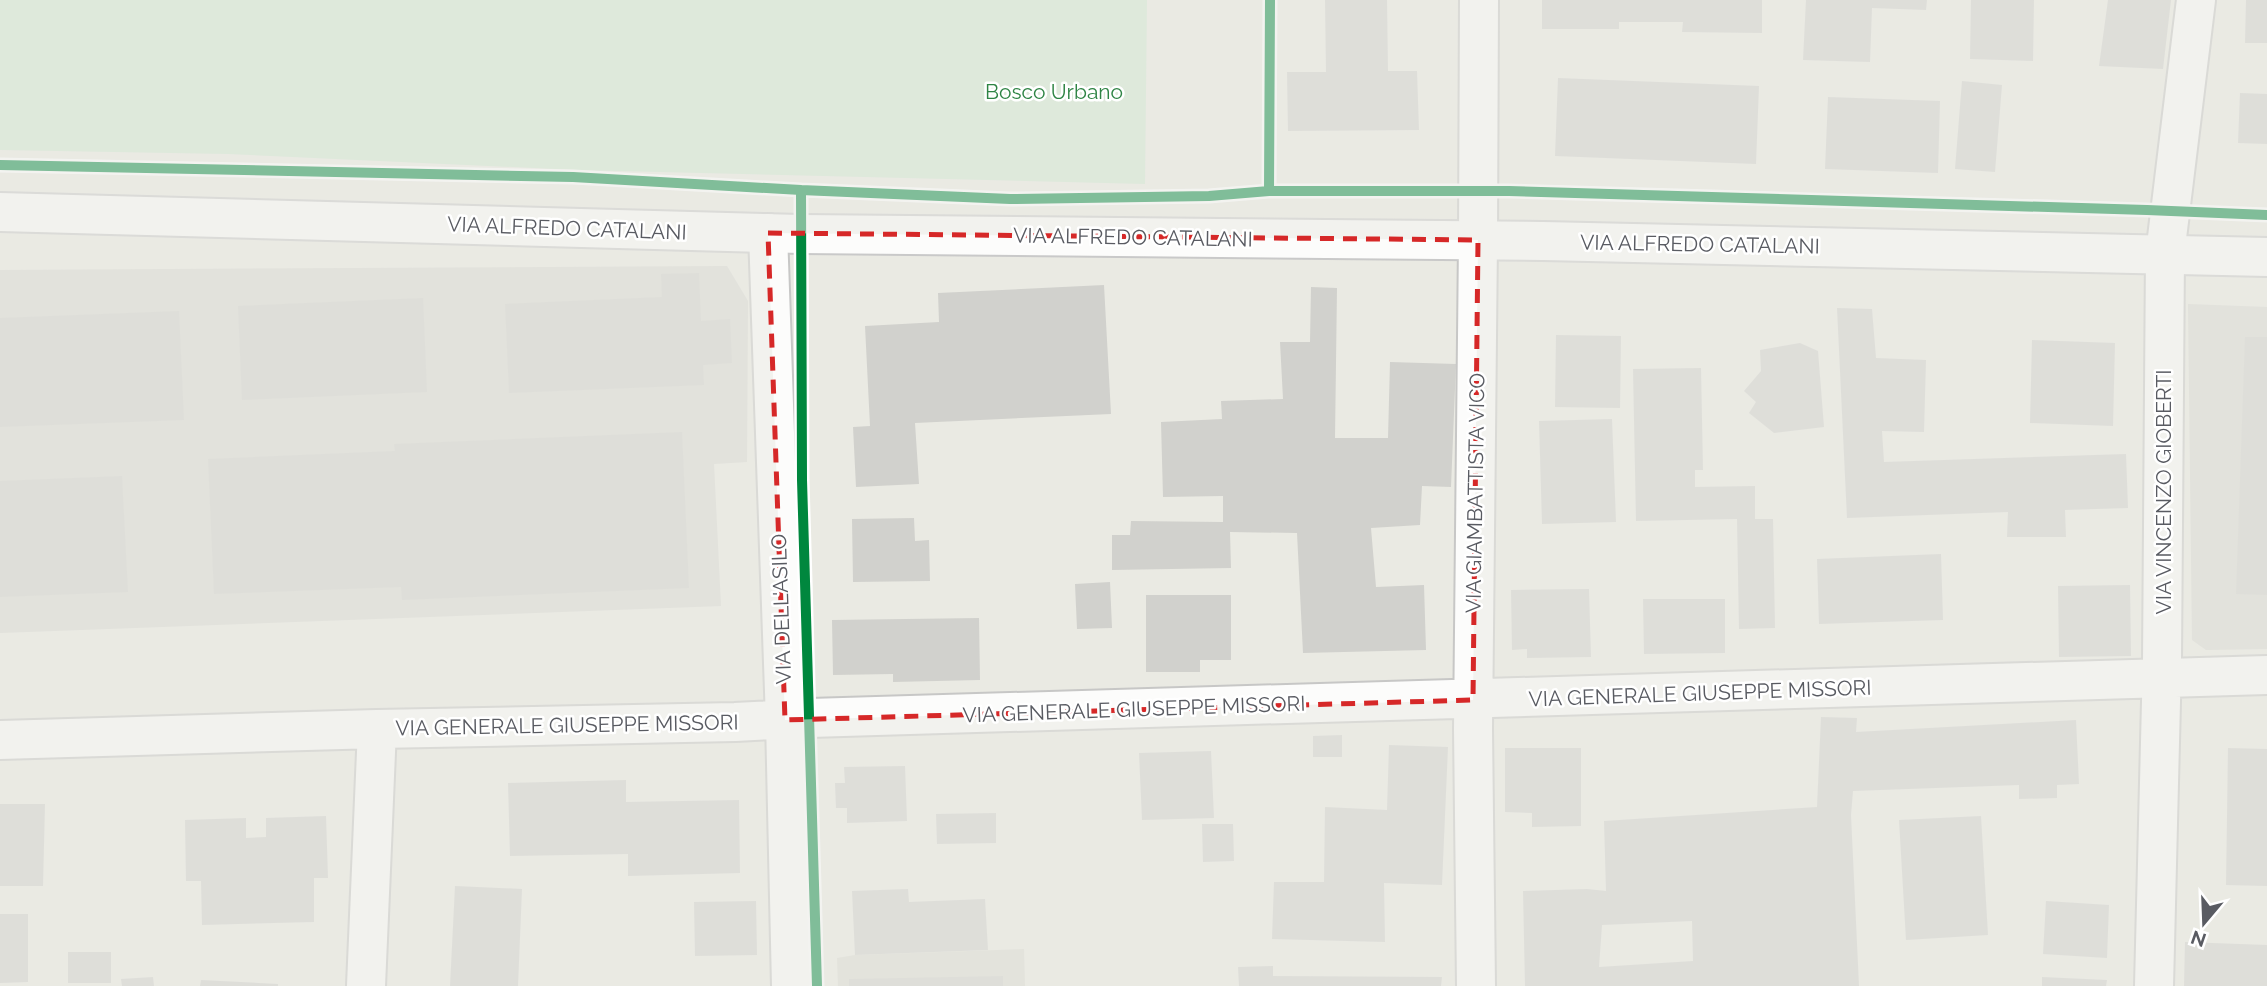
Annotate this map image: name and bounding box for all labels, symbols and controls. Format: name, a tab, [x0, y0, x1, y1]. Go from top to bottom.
park label: Bosco Urbano	[985, 79, 1123, 104]
street label: VIA ALFREDO CATALANI	[447, 211, 687, 245]
street label: VIA ALFREDO CATALANI	[1013, 222, 1253, 252]
street label: VIA ALFREDO CATALANI	[1580, 229, 1820, 259]
street label: VIA VINCENZO GIOBERTI	[2151, 369, 2176, 615]
street label: VIA GIAMBATTISTA VICO	[1460, 373, 1490, 613]
street label: VIA DELL'ASILO	[766, 533, 796, 685]
street label: VIA GENERALE GIUSEPPE MISSORI	[1528, 675, 1872, 711]
street label: VIA GENERALE GIUSEPPE MISSORI	[962, 691, 1306, 727]
street label: VIA GENERALE GIUSEPPE MISSORI	[395, 710, 739, 740]
north arrow	[2169, 888, 2239, 958]
text: N	[2188, 926, 2209, 952]

